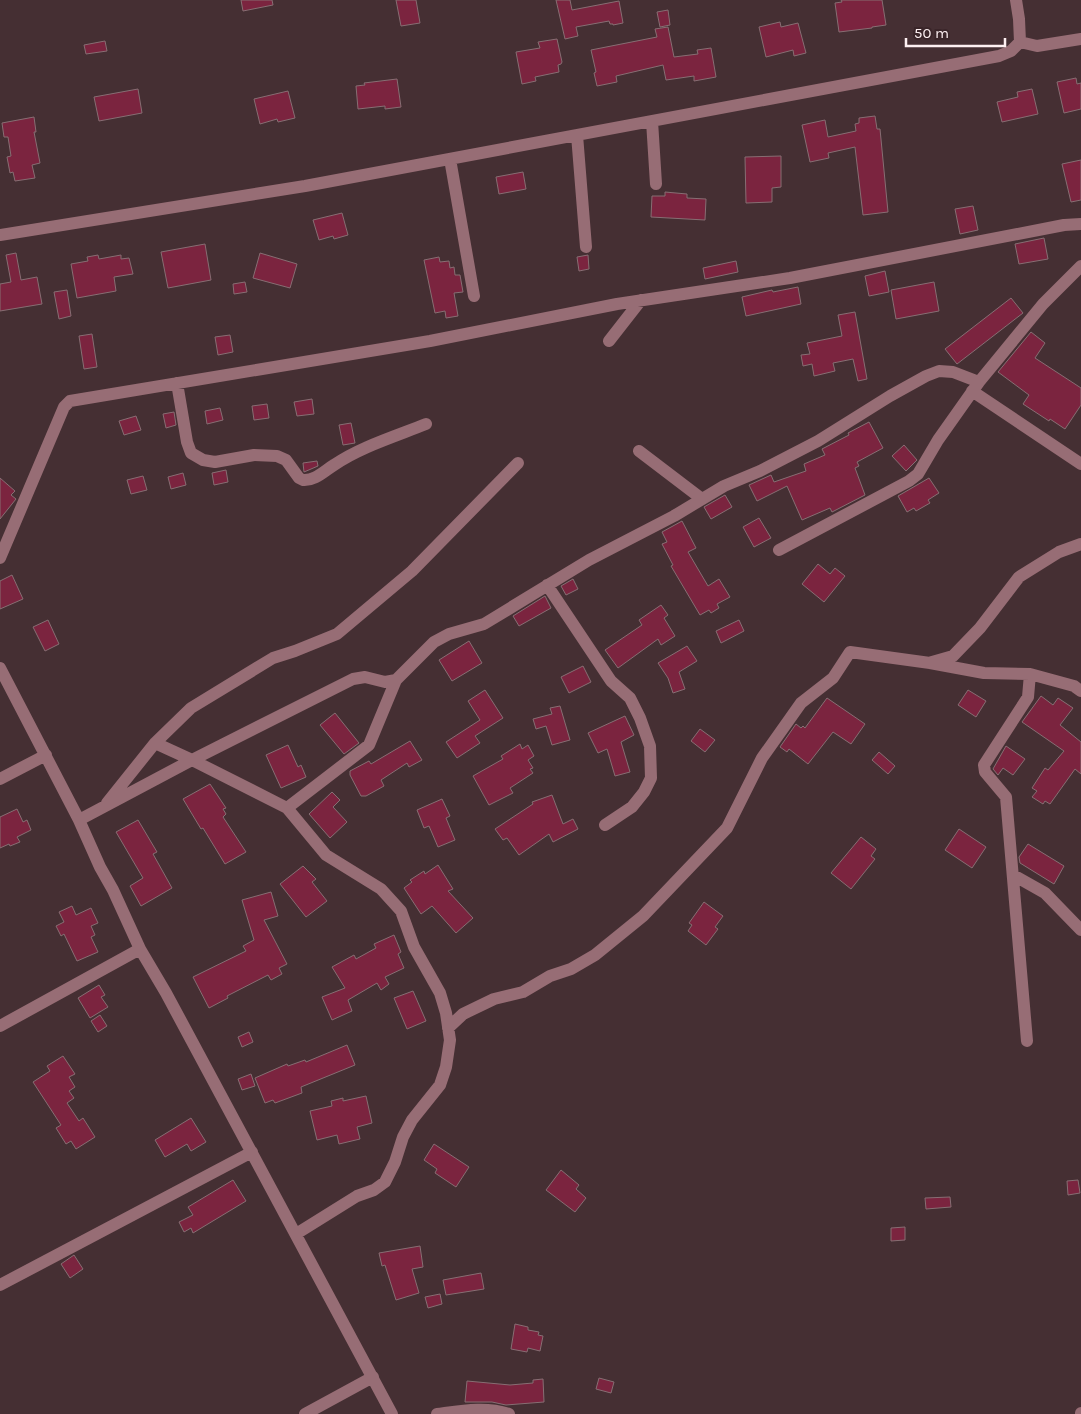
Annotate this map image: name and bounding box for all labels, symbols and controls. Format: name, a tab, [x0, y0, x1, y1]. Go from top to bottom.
scale bar	[906, 15, 1005, 47]
text: 50 m	[914, 24, 949, 42]

